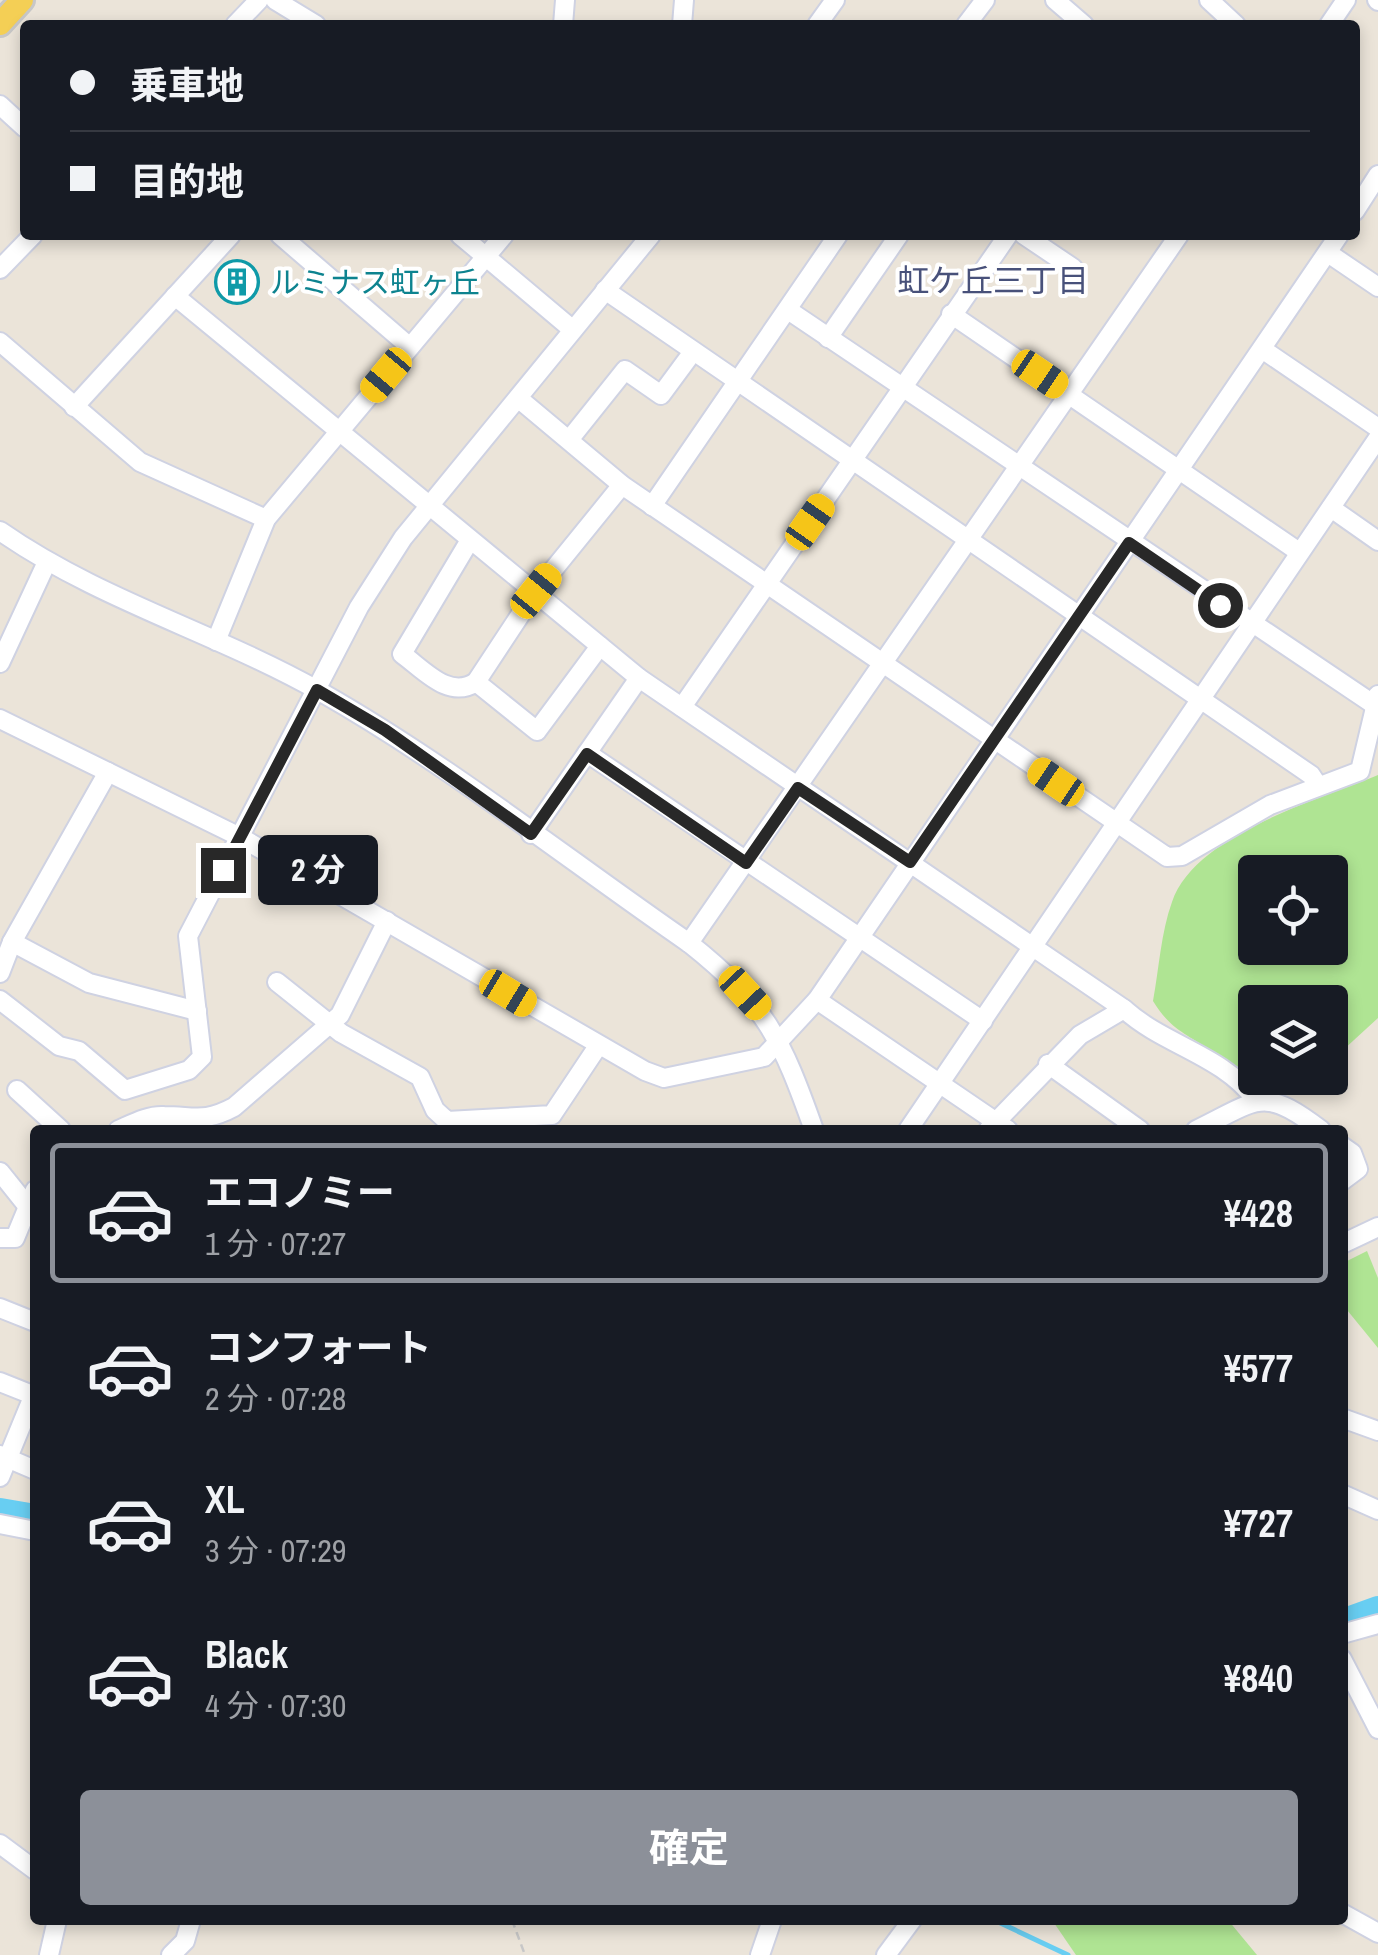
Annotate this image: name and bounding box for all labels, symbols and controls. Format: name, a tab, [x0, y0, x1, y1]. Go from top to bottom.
text: 乗車地	[130, 60, 244, 111]
text: 目的地	[130, 156, 244, 207]
building icon: ルミナス虹ヶ丘	[214, 259, 260, 305]
district label: 虹ケ丘三丁目	[897, 259, 1089, 302]
place label: ルミナス虹ヶ丘	[270, 262, 480, 302]
car	[355, 342, 417, 408]
car	[1007, 345, 1073, 403]
car	[781, 489, 839, 555]
car	[505, 558, 567, 624]
route start	[1198, 583, 1243, 628]
car	[1023, 753, 1089, 811]
callout: 2 分	[258, 835, 378, 905]
route end	[201, 848, 246, 893]
text: 2 分	[291, 848, 345, 891]
map controls	[1238, 855, 1348, 1095]
button: locate	[1238, 855, 1348, 965]
car	[714, 961, 776, 1025]
car	[475, 965, 541, 1021]
button: layers	[1238, 985, 1348, 1095]
text: エコノミー	[205, 1167, 395, 1218]
icon: car	[85, 1168, 175, 1258]
text: ¥428	[1224, 1188, 1293, 1239]
text: 1 分 · 07:27	[205, 1222, 346, 1265]
text: コンフォート	[205, 1322, 432, 1373]
icon: car	[85, 1323, 175, 1413]
text: ¥577	[1224, 1343, 1293, 1394]
text: 2 分 · 07:28	[205, 1377, 346, 1420]
text: XL	[205, 1474, 245, 1525]
icon: car	[85, 1478, 175, 1568]
text: ¥727	[1224, 1498, 1293, 1549]
text: 3 分 · 07:29	[205, 1529, 346, 1572]
text: Black	[205, 1629, 288, 1680]
icon: car	[85, 1633, 175, 1723]
text: ¥840	[1224, 1653, 1293, 1704]
text: 4 分 · 07:30	[205, 1684, 346, 1727]
button: 確定	[80, 1790, 1298, 1905]

